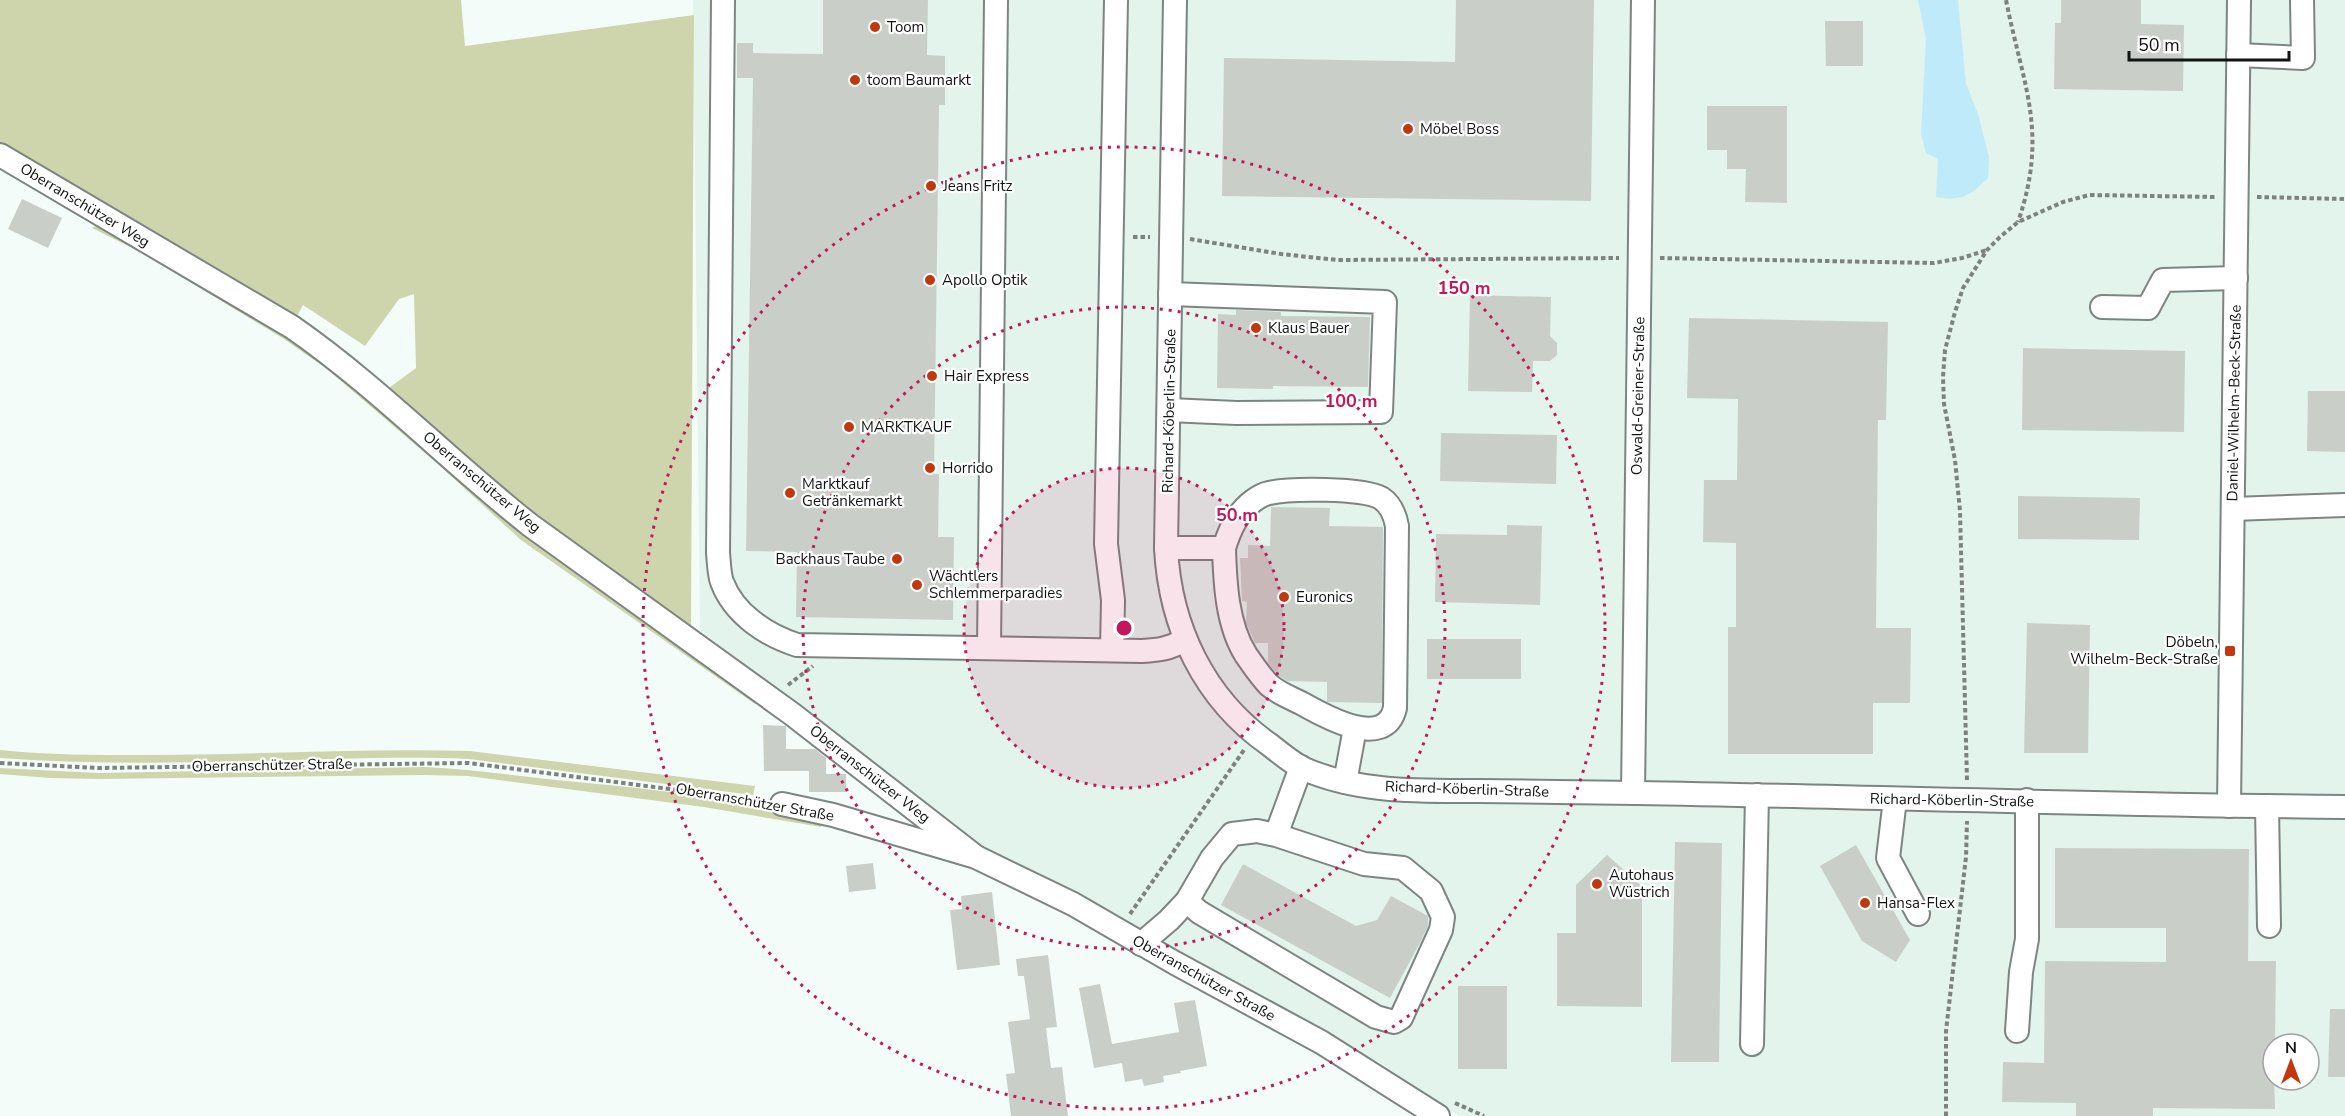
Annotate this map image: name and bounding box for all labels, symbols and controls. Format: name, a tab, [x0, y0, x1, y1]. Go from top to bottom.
place label: Toom	[887, 17, 924, 37]
marker: Toom	[868, 20, 882, 34]
scale bar	[2129, 24, 2290, 62]
text: 50 m	[2138, 33, 2180, 57]
place label: toom Baumarkt	[867, 70, 972, 90]
marker: toom Baumarkt	[848, 73, 862, 87]
place label: Möbel Boss	[1420, 119, 1499, 139]
marker: Möbel Boss	[1401, 122, 1415, 136]
street label: Oberranschützer Weg	[16, 158, 154, 252]
place label: Jeans Fritz	[942, 176, 1013, 196]
marker: Jeans Fritz	[924, 179, 938, 193]
place label: Apollo Optik	[942, 270, 1028, 290]
marker: Apollo Optik	[923, 273, 937, 287]
text: 150 m	[1437, 276, 1491, 300]
street label: Daniel-Wilhelm-Beck-Straße	[2222, 304, 2246, 502]
street label: Oswald-Greiner-Straße	[1627, 317, 1649, 475]
place label: Klaus Bauer	[1268, 318, 1350, 338]
marker: Klaus Bauer	[1249, 321, 1263, 335]
street label: Richard-Köberlin-Straße	[1158, 329, 1180, 493]
place label: Hair Express	[944, 366, 1029, 386]
marker: Hair Express	[925, 369, 939, 383]
text: 100 m	[1324, 389, 1378, 413]
place label: MARKTKAUF	[861, 417, 952, 437]
marker: MARKTKAUF	[842, 420, 856, 434]
street label: Oberranschützer Weg	[419, 427, 545, 537]
place label: Horrido	[942, 458, 993, 478]
marker: Horrido	[923, 461, 937, 475]
place label: Marktkauf Getränkemarkt	[802, 474, 903, 511]
marker: Marktkauf Getränkemarkt	[783, 486, 797, 500]
text: 50 m	[1216, 503, 1258, 527]
place label: Backhaus Taube	[776, 549, 885, 569]
marker: Backhaus Taube	[890, 552, 904, 566]
place label: Wächtlers Schlemmerparadies	[929, 566, 1062, 603]
marker: Wächtlers Schlemmerparadies	[910, 578, 924, 592]
place label: Euronics	[1296, 587, 1353, 607]
marker: Euronics	[1277, 590, 1291, 604]
centre of rings	[1114, 618, 1134, 638]
place label: Döbeln, Wilhelm-Beck-Straße	[2070, 632, 2218, 669]
marker: Döbeln, Wilhelm-Beck-Straße	[2223, 644, 2237, 658]
street label: Oberranschützer Weg	[805, 721, 935, 827]
street label: Oberranschützer Straße	[192, 754, 352, 776]
street label: Richard-Köberlin-Straße	[1385, 776, 1549, 802]
street label: Oberranschützer Straße	[674, 778, 836, 826]
street label: Richard-Köberlin-Straße	[1870, 789, 2034, 811]
place label: Autohaus Wüstrich	[1609, 865, 1674, 902]
marker: Autohaus Wüstrich	[1590, 877, 1604, 891]
place label: Hansa-Flex	[1877, 893, 1955, 913]
marker: Hansa-Flex	[1858, 896, 1872, 910]
street label: Oberranschützer Straße	[1129, 930, 1279, 1026]
north arrow	[2261, 1032, 2321, 1092]
text: N	[2285, 1037, 2297, 1059]

